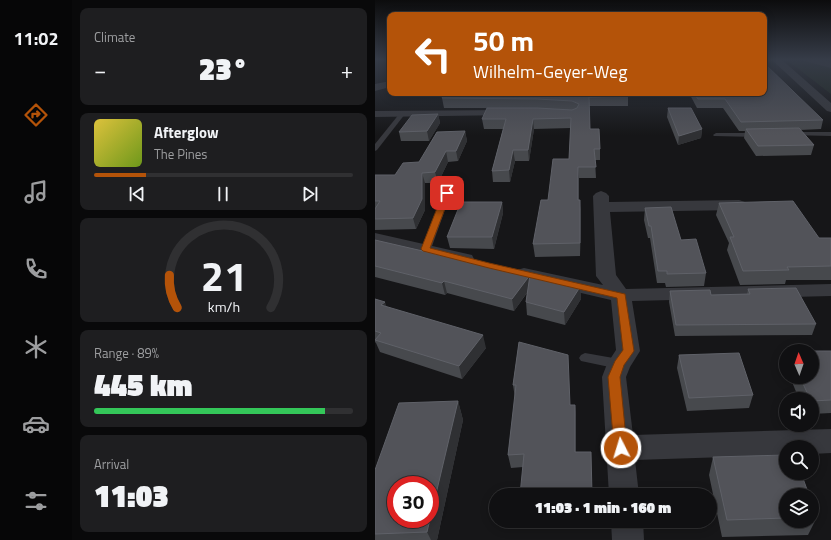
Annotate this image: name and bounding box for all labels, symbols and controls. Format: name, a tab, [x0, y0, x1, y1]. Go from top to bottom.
text: 50 m	[473, 19, 534, 62]
text: 11:02	[14, 25, 58, 52]
text: Climate	[94, 27, 135, 47]
icon: left	[407, 28, 459, 80]
text: 23°	[199, 46, 248, 92]
text: −	[94, 53, 106, 87]
text: +	[341, 53, 353, 87]
text: Wilhelm-Geyer-Weg	[473, 58, 627, 85]
icon: directions	[22, 101, 50, 129]
text: Afterglow	[154, 121, 219, 144]
text: The Pines	[154, 144, 207, 164]
pin	[430, 176, 464, 210]
icon: music	[22, 178, 50, 206]
icon: arrive	[436, 182, 458, 204]
icon: previous	[126, 183, 148, 205]
icon: pause	[212, 183, 234, 205]
icon: next	[299, 183, 321, 205]
text: 21	[200, 244, 247, 307]
icon: phone	[22, 255, 50, 283]
text: km/h	[207, 296, 240, 318]
icon: climate	[22, 333, 50, 361]
text: Range · 89%	[94, 343, 159, 363]
north arrow	[779, 344, 819, 384]
map controls	[779, 344, 819, 528]
text: 445 km	[94, 362, 192, 408]
button: sound	[779, 392, 819, 432]
icon: car	[22, 410, 50, 438]
position arrow	[600, 427, 642, 469]
button: search	[779, 440, 819, 480]
text: Arrival	[94, 454, 129, 474]
text: 11:03	[94, 473, 169, 519]
speed limit sign: 30	[387, 476, 439, 528]
icon: filters	[22, 487, 50, 515]
button: layers	[779, 488, 819, 528]
text: 11:03 · 1 min · 160 m	[535, 496, 671, 519]

